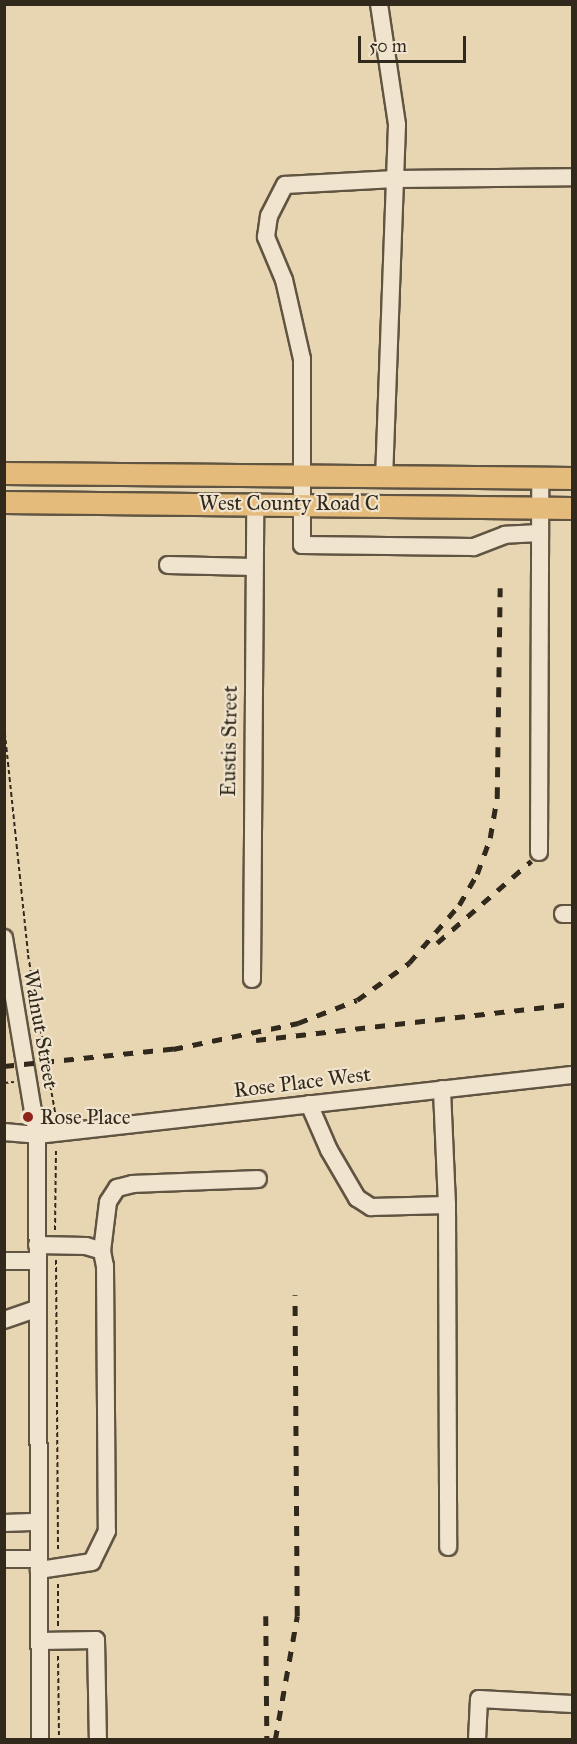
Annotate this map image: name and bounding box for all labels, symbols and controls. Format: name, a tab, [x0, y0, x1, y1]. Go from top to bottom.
scale bar	[361, 24, 469, 62]
text: 50 m	[369, 35, 407, 57]
street label: West County Road C	[199, 490, 379, 516]
street label: Eustis Street	[215, 685, 243, 797]
street label: Walnut Street	[18, 968, 64, 1090]
street label: Rose Place West	[232, 1061, 372, 1103]
place label: Rose Place	[40, 1104, 130, 1130]
marker: Rose Place	[21, 1110, 35, 1124]

